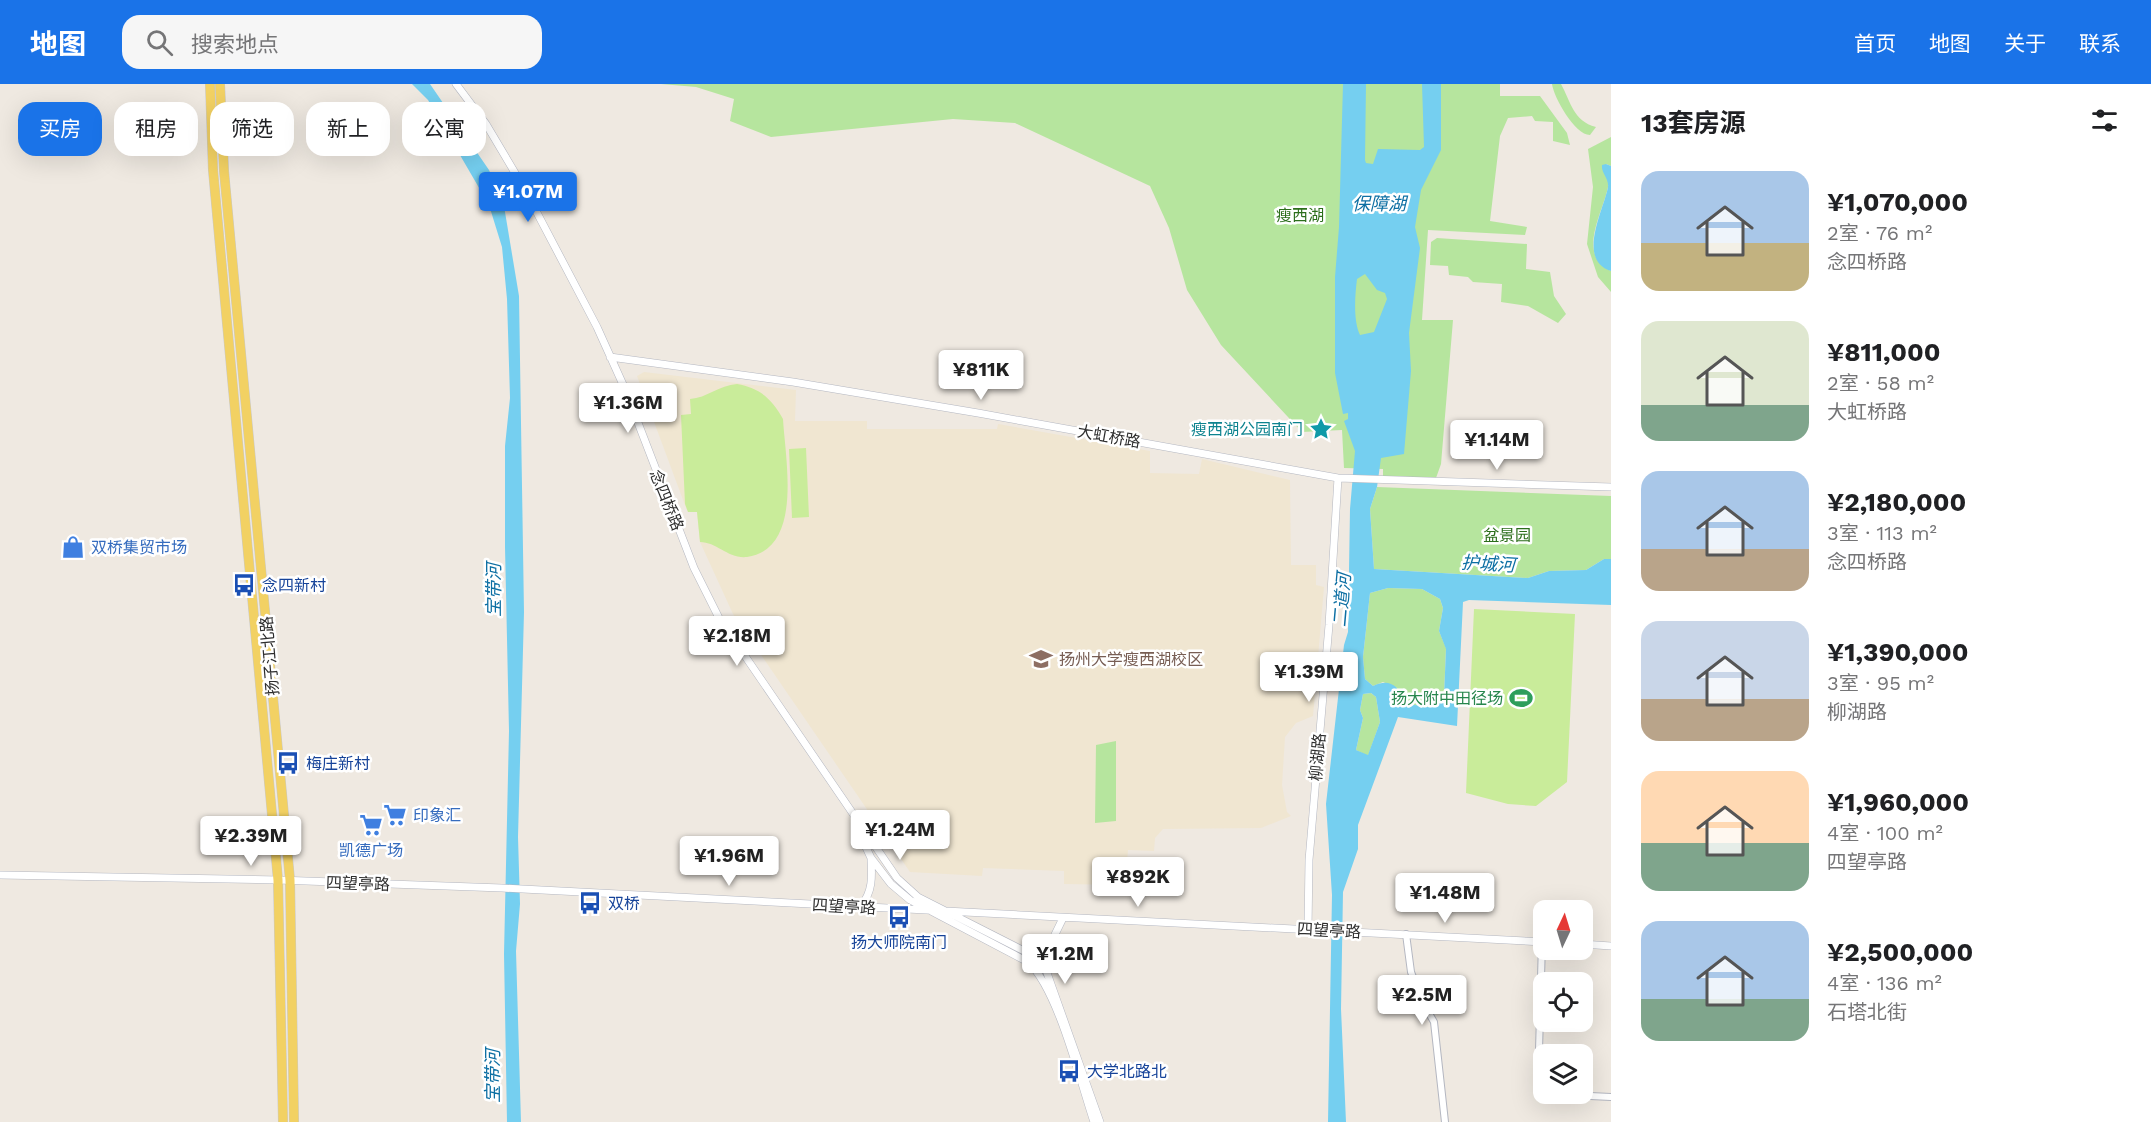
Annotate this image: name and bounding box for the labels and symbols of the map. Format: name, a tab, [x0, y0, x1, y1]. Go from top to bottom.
pin: ¥1.07M	[479, 172, 577, 223]
water label: 保障湖	[1352, 193, 1409, 214]
park label: 瘦西湖	[1276, 206, 1324, 225]
pin: ¥811K	[939, 350, 1023, 401]
pin: ¥1.36M	[579, 383, 677, 434]
place icon: 瘦西湖公园南门	[1308, 416, 1334, 442]
place label: 瘦西湖公园南门	[1191, 420, 1303, 439]
pin: ¥1.14M	[1448, 420, 1546, 471]
street label: 大虹桥路	[1076, 422, 1142, 451]
street label: 念四桥路	[646, 467, 687, 533]
park label: 盆景园	[1483, 526, 1531, 545]
shop icon: 双桥集贸市场	[60, 534, 86, 560]
place label: 双桥集贸市场	[91, 538, 187, 557]
water label: 护城河	[1461, 552, 1519, 576]
water label: 宝带河	[483, 560, 504, 617]
water label: 二道河	[1329, 569, 1355, 628]
bus stop icon: 念四新村	[231, 572, 257, 598]
place label: 念四新村	[262, 576, 326, 595]
street label: 扬子江北路	[257, 615, 282, 697]
pin: ¥2.18M	[688, 616, 786, 667]
school or university icon: 扬州大学瘦西湖校区	[1028, 646, 1054, 672]
place label: 扬州大学瘦西湖校区	[1059, 650, 1203, 669]
pin: ¥1.39M	[1260, 652, 1358, 703]
sports icon: 扬大附中田径场	[1508, 685, 1534, 711]
place label: 扬大附中田径场	[1391, 689, 1503, 708]
street label: 柳湖路	[1306, 732, 1329, 782]
bus stop icon: 梅庄新村	[275, 750, 301, 776]
place label: 梅庄新村	[306, 754, 370, 773]
supermarket icon: 印象汇	[382, 802, 408, 828]
place label: 印象汇	[413, 806, 461, 825]
pin: ¥1.24M	[851, 810, 949, 861]
supermarket icon: 凯德广场	[358, 812, 384, 838]
pin: ¥2.39M	[202, 816, 300, 867]
pin: ¥1.96M	[680, 836, 778, 887]
place label: 凯德广场	[339, 841, 403, 860]
pin: ¥892K	[1096, 857, 1180, 908]
street label: 四望亭路	[326, 873, 390, 894]
pin: ¥1.48M	[1396, 873, 1494, 924]
bus stop icon: 双桥	[577, 890, 603, 916]
place label: 双桥	[608, 894, 640, 913]
street label: 四望亭路	[812, 895, 876, 918]
north arrow	[1533, 900, 1593, 960]
bus stop icon: 扬大师院南门	[886, 904, 912, 930]
street label: 四望亭路	[1297, 919, 1361, 942]
place label: 扬大师院南门	[851, 933, 947, 952]
pin: ¥1.2M	[1023, 934, 1107, 985]
pin: ¥2.5M	[1380, 975, 1464, 1026]
water label: 宝带河	[482, 1046, 503, 1103]
bus stop icon: 大学北路北	[1056, 1058, 1082, 1084]
place label: 大学北路北	[1087, 1062, 1167, 1081]

